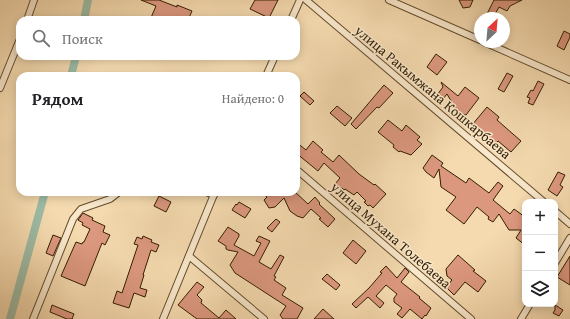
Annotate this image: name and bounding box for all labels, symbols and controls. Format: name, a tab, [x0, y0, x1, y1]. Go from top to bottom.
north arrow	[474, 12, 510, 48]
search box	[16, 16, 300, 60]
street label: улица Ракымжана Кошкарбаева	[350, 20, 516, 164]
icon: search	[30, 27, 52, 49]
text: Поиск	[62, 28, 103, 49]
text: Рядом	[32, 86, 83, 111]
text: Найдено: 0	[222, 89, 284, 108]
street label: улица Мухана Толебаева	[326, 176, 456, 293]
map controls	[522, 199, 558, 307]
button: +	[522, 199, 558, 235]
button: −	[522, 235, 558, 271]
button: layers	[522, 271, 558, 307]

